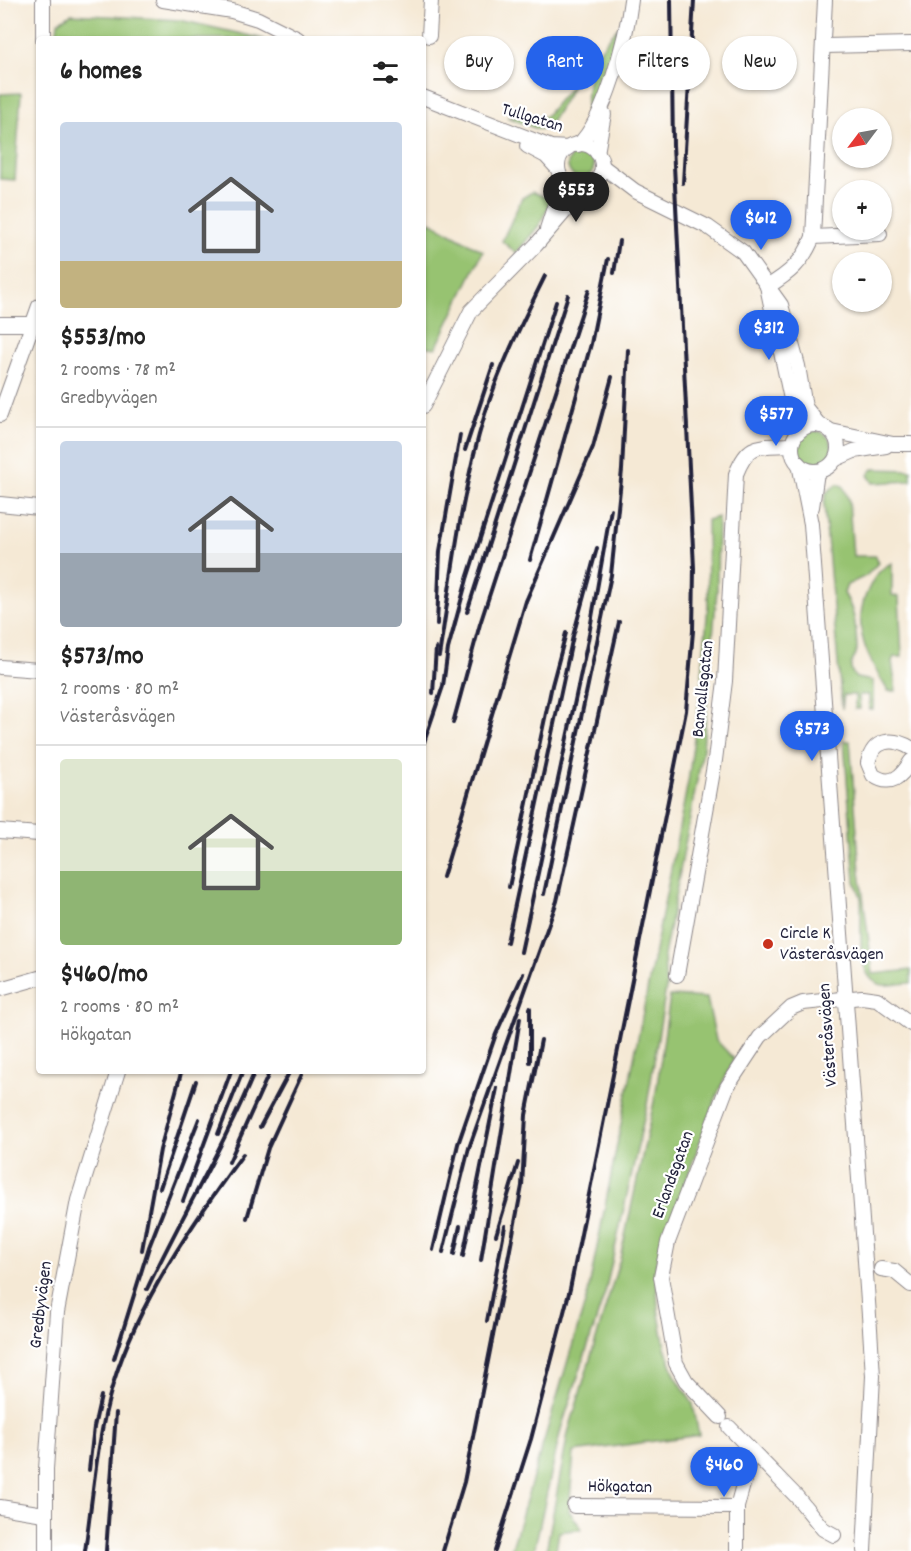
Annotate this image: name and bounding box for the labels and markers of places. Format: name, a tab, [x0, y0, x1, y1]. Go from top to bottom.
pin: $553	[540, 172, 612, 223]
pin: $612	[725, 200, 797, 251]
pin: $312	[733, 310, 805, 361]
pin: $577	[740, 396, 812, 447]
pin: $573	[776, 711, 848, 762]
place label: Circle K Västeråsvägen	[780, 922, 884, 968]
marker: Circle K Västeråsvägen	[761, 937, 775, 951]
pin: $460	[688, 1447, 760, 1498]

